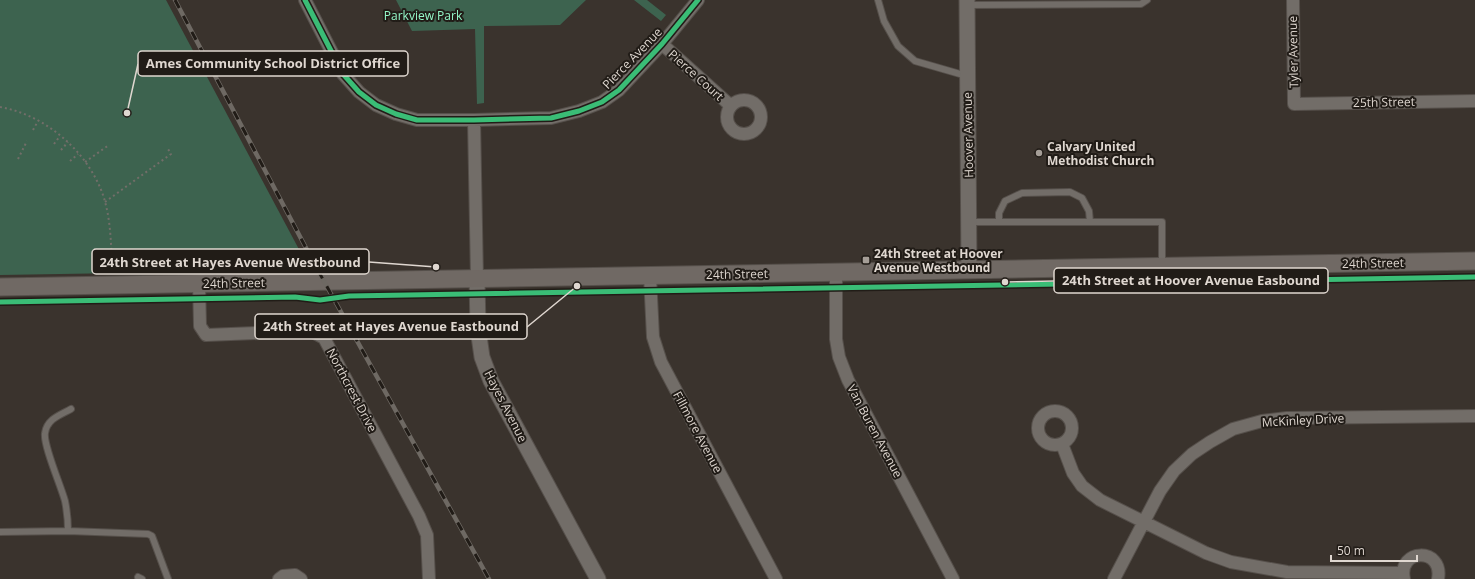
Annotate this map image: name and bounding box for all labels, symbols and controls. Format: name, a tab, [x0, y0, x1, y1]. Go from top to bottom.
park label: Parkview Park	[384, 7, 463, 24]
street label: Tyler Avenue	[1284, 16, 1302, 88]
street label: Pierce Avenue	[598, 23, 666, 92]
street label: Pierce Court	[665, 46, 727, 104]
callout: Ames Community School District Office	[138, 51, 408, 76]
text: Ames Community School District Office	[146, 54, 401, 72]
street label: Hoover Avenue	[959, 92, 977, 178]
street label: 25th Street	[1353, 93, 1415, 111]
place label: Calvary United Methodist Church	[1047, 138, 1154, 169]
marker: Calvary United Methodist Church	[1034, 148, 1044, 158]
place label: 24th Street at Hoover Avenue Westbound	[874, 245, 1003, 276]
callout: 24th Street at Hayes Avenue Westbound	[92, 249, 369, 274]
text: 24th Street at Hayes Avenue Westbound	[99, 253, 361, 271]
street label: 24th Street	[1342, 254, 1404, 272]
marker: 24th Street at Hoover Avenue Westbound	[861, 255, 871, 265]
street label: 24th Street	[706, 265, 768, 283]
callout: 24th Street at Hoover Avenue Easbound	[1054, 268, 1328, 293]
text: 24th Street at Hoover Avenue Easbound	[1062, 271, 1320, 289]
street label: 24th Street	[203, 274, 265, 292]
callout: 24th Street at Hayes Avenue Eastbound	[255, 314, 527, 339]
text: 24th Street at Hayes Avenue Eastbound	[263, 317, 519, 335]
street label: Northcrest Drive	[323, 345, 381, 435]
street label: Hayes Avenue	[481, 367, 532, 445]
street label: Van Buren Avenue	[843, 381, 907, 481]
street label: Fillmore Avenue	[669, 388, 727, 476]
street label: McKinley Drive	[1261, 409, 1345, 431]
scale bar	[1331, 537, 1417, 563]
text: 50 m	[1337, 542, 1365, 559]

